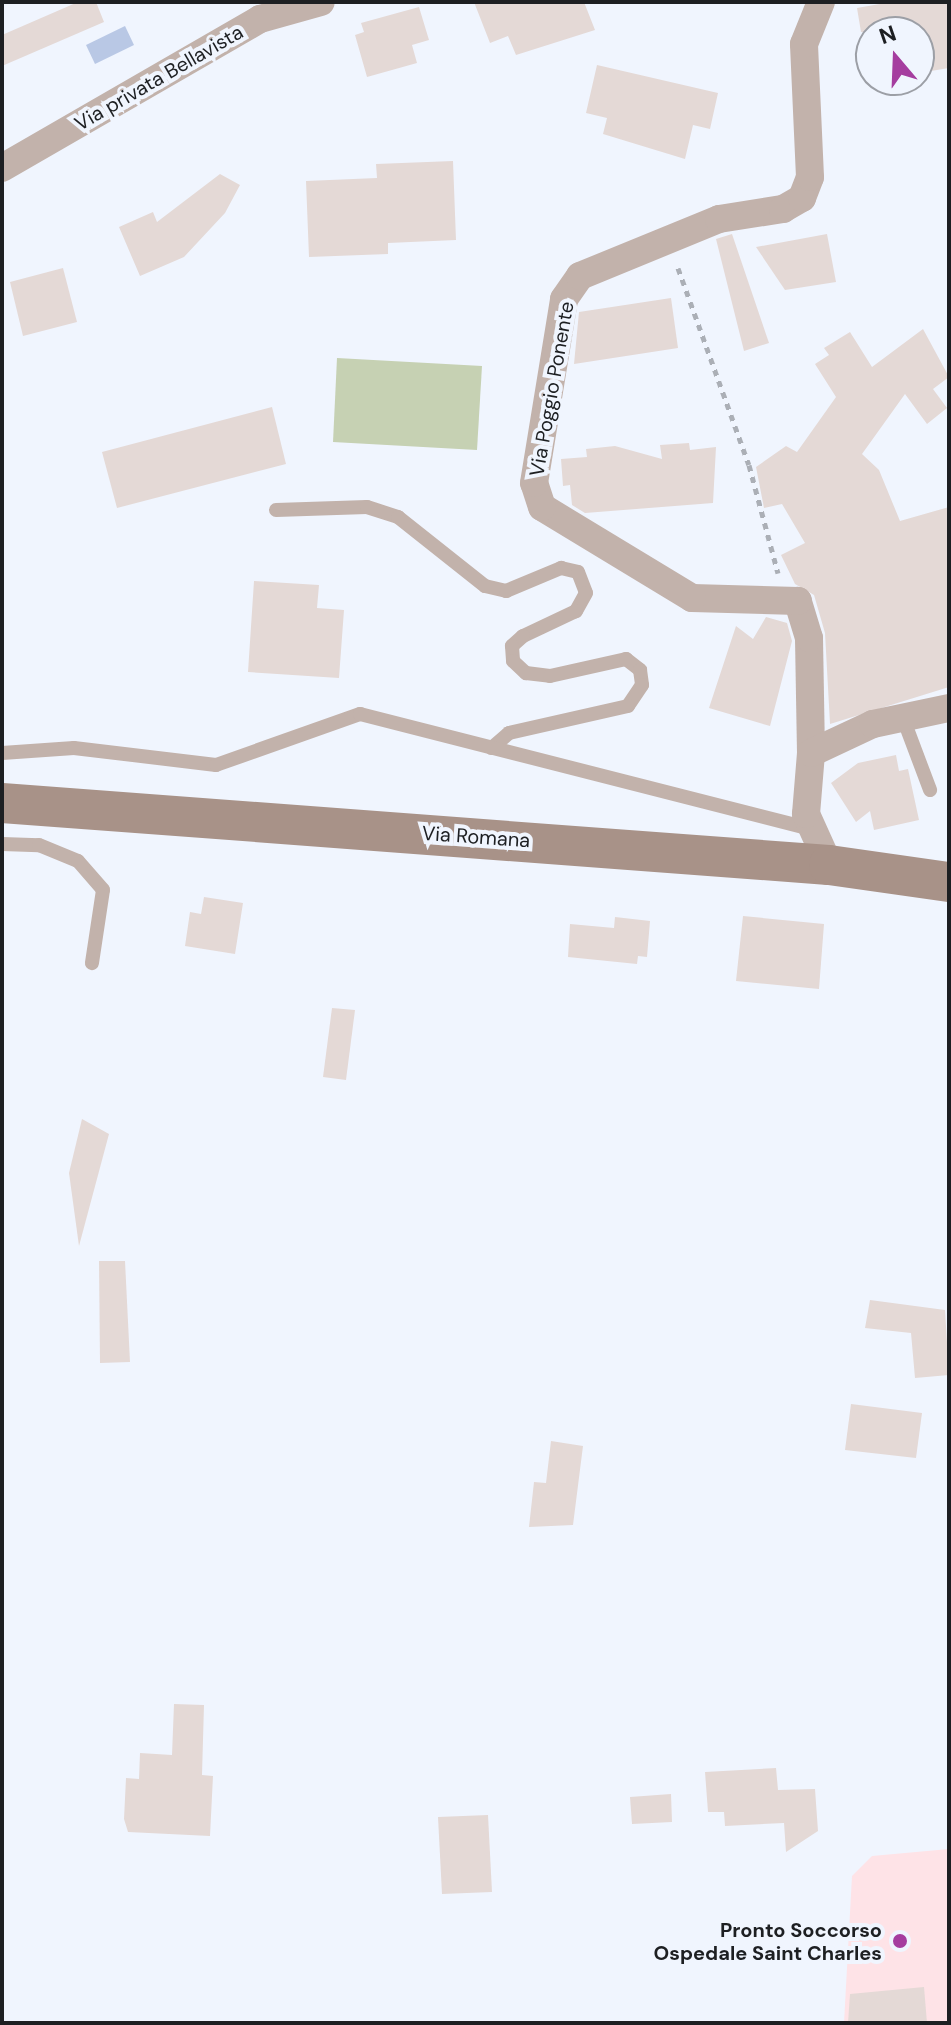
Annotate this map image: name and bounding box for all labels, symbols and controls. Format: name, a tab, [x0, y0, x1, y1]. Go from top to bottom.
north arrow	[855, 16, 935, 96]
text: N	[875, 18, 900, 51]
street label: Via privata Bellavista	[71, 20, 247, 136]
street label: Via Poggio Ponente	[525, 300, 579, 478]
street label: Via Romana	[421, 821, 531, 853]
place label: Pronto Soccorso Ospedale Saint Charles	[654, 1918, 882, 1965]
marker: Pronto Soccorso Ospedale Saint Charles	[889, 1930, 911, 1952]

